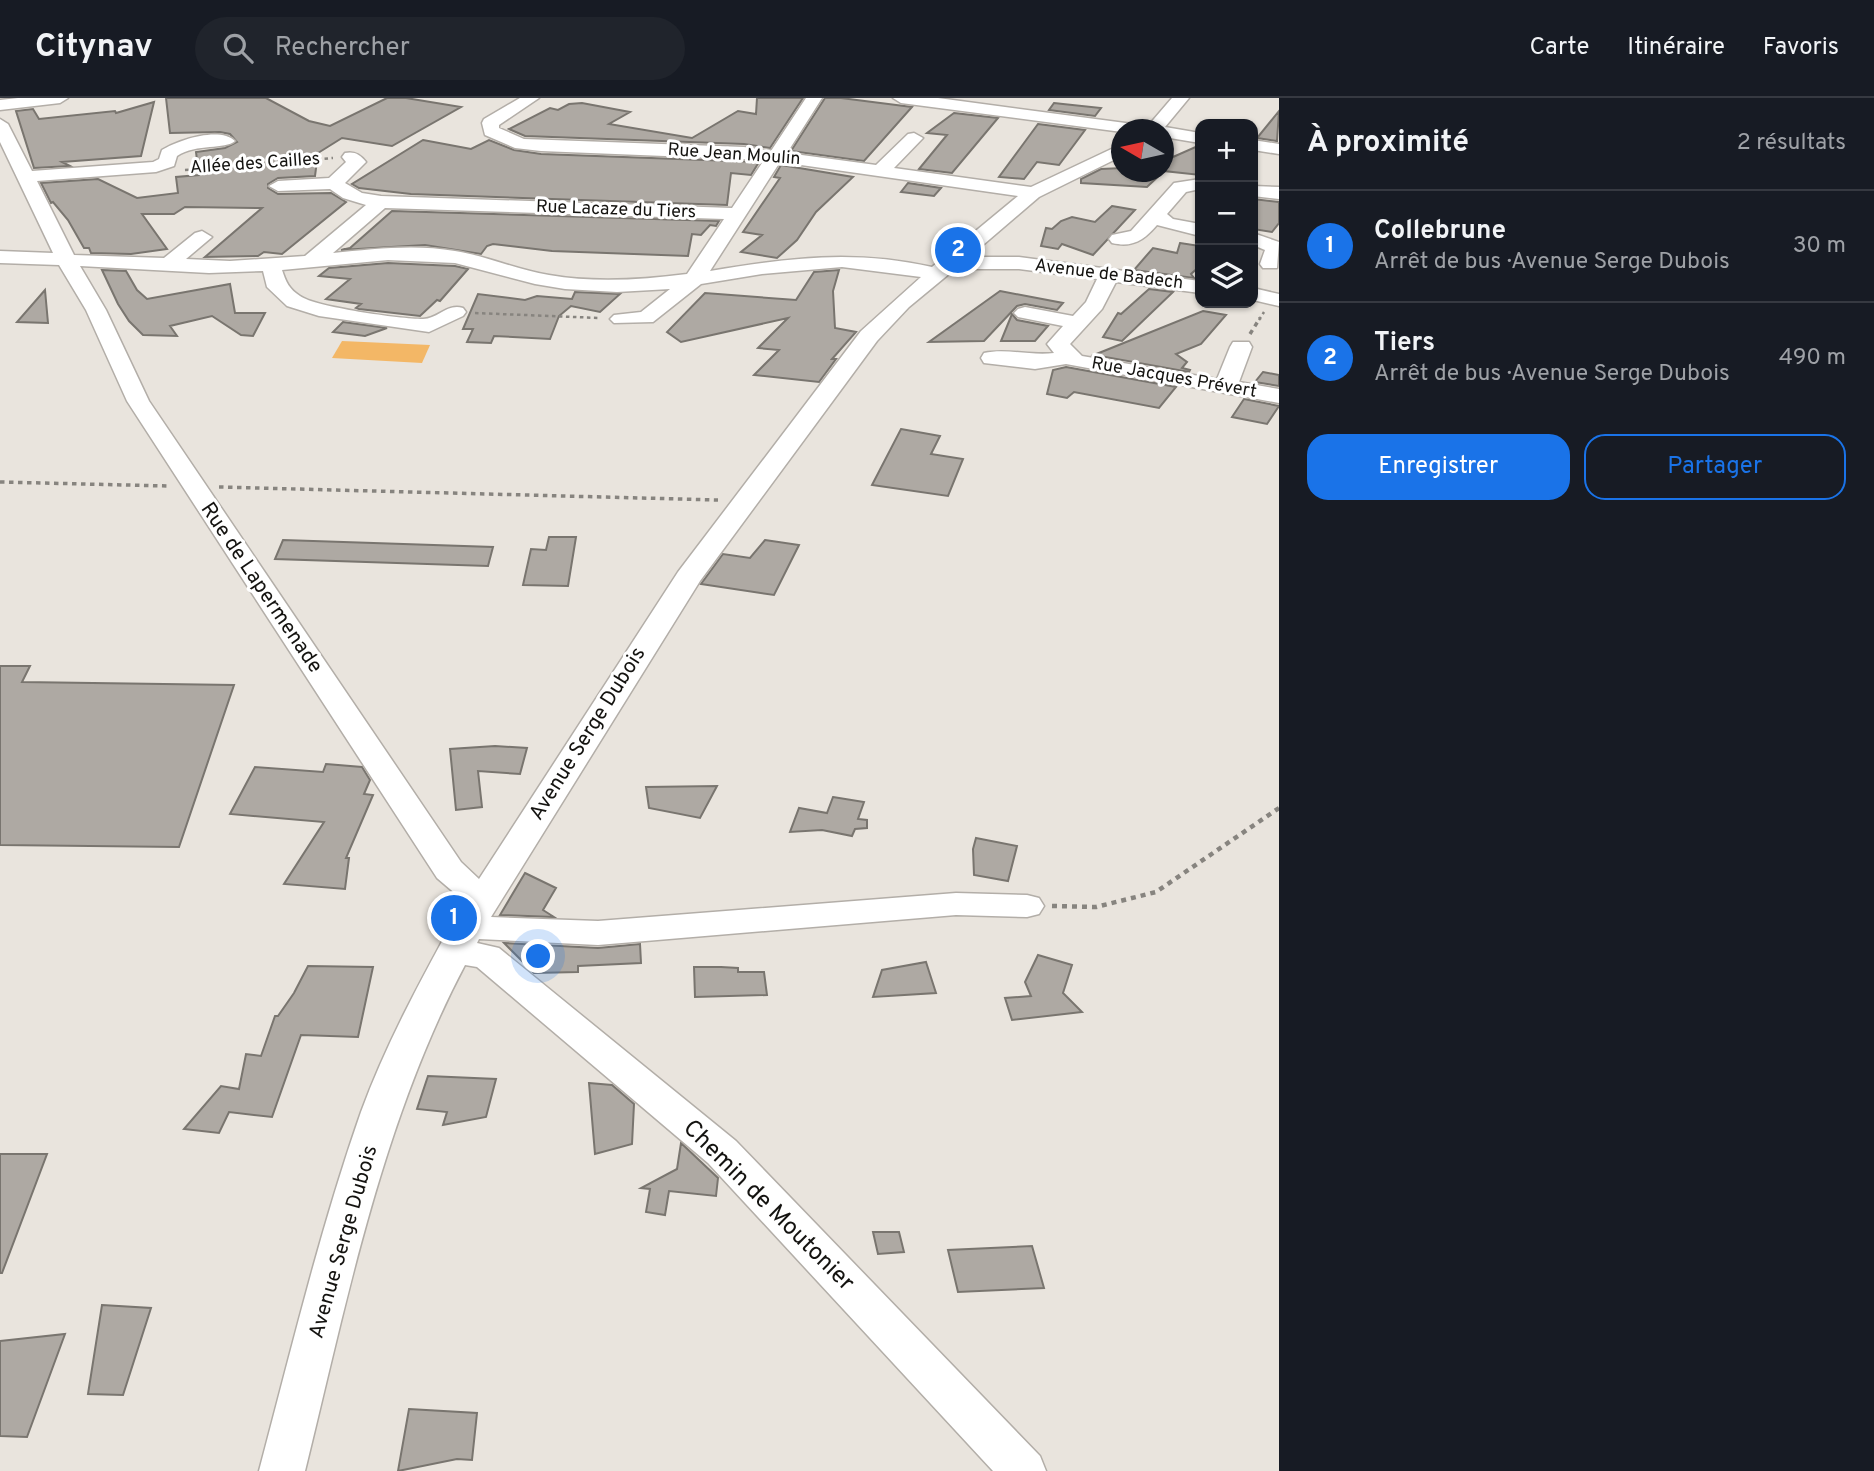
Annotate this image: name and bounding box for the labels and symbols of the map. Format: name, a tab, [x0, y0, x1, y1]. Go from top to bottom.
north arrow	[1111, 119, 1174, 182]
street label: Rue Jean Moulin	[667, 139, 801, 171]
street label: Allée des Cailles	[189, 148, 321, 180]
street label: Rue Lacaze du Tiers	[535, 196, 697, 224]
pin: 2	[935, 224, 981, 276]
street label: Avenue de Badech	[1033, 254, 1185, 296]
street label: Rue Jacques Prévert	[1090, 352, 1258, 404]
street label: Rue de Lapermenade	[194, 497, 328, 679]
street label: Avenue Serge Dubois	[524, 642, 652, 826]
pin: 1	[431, 892, 477, 944]
your location	[521, 939, 555, 973]
street label: Chemin de Moutonier	[676, 1114, 860, 1298]
street label: Avenue Serge Dubois	[304, 1142, 384, 1342]

